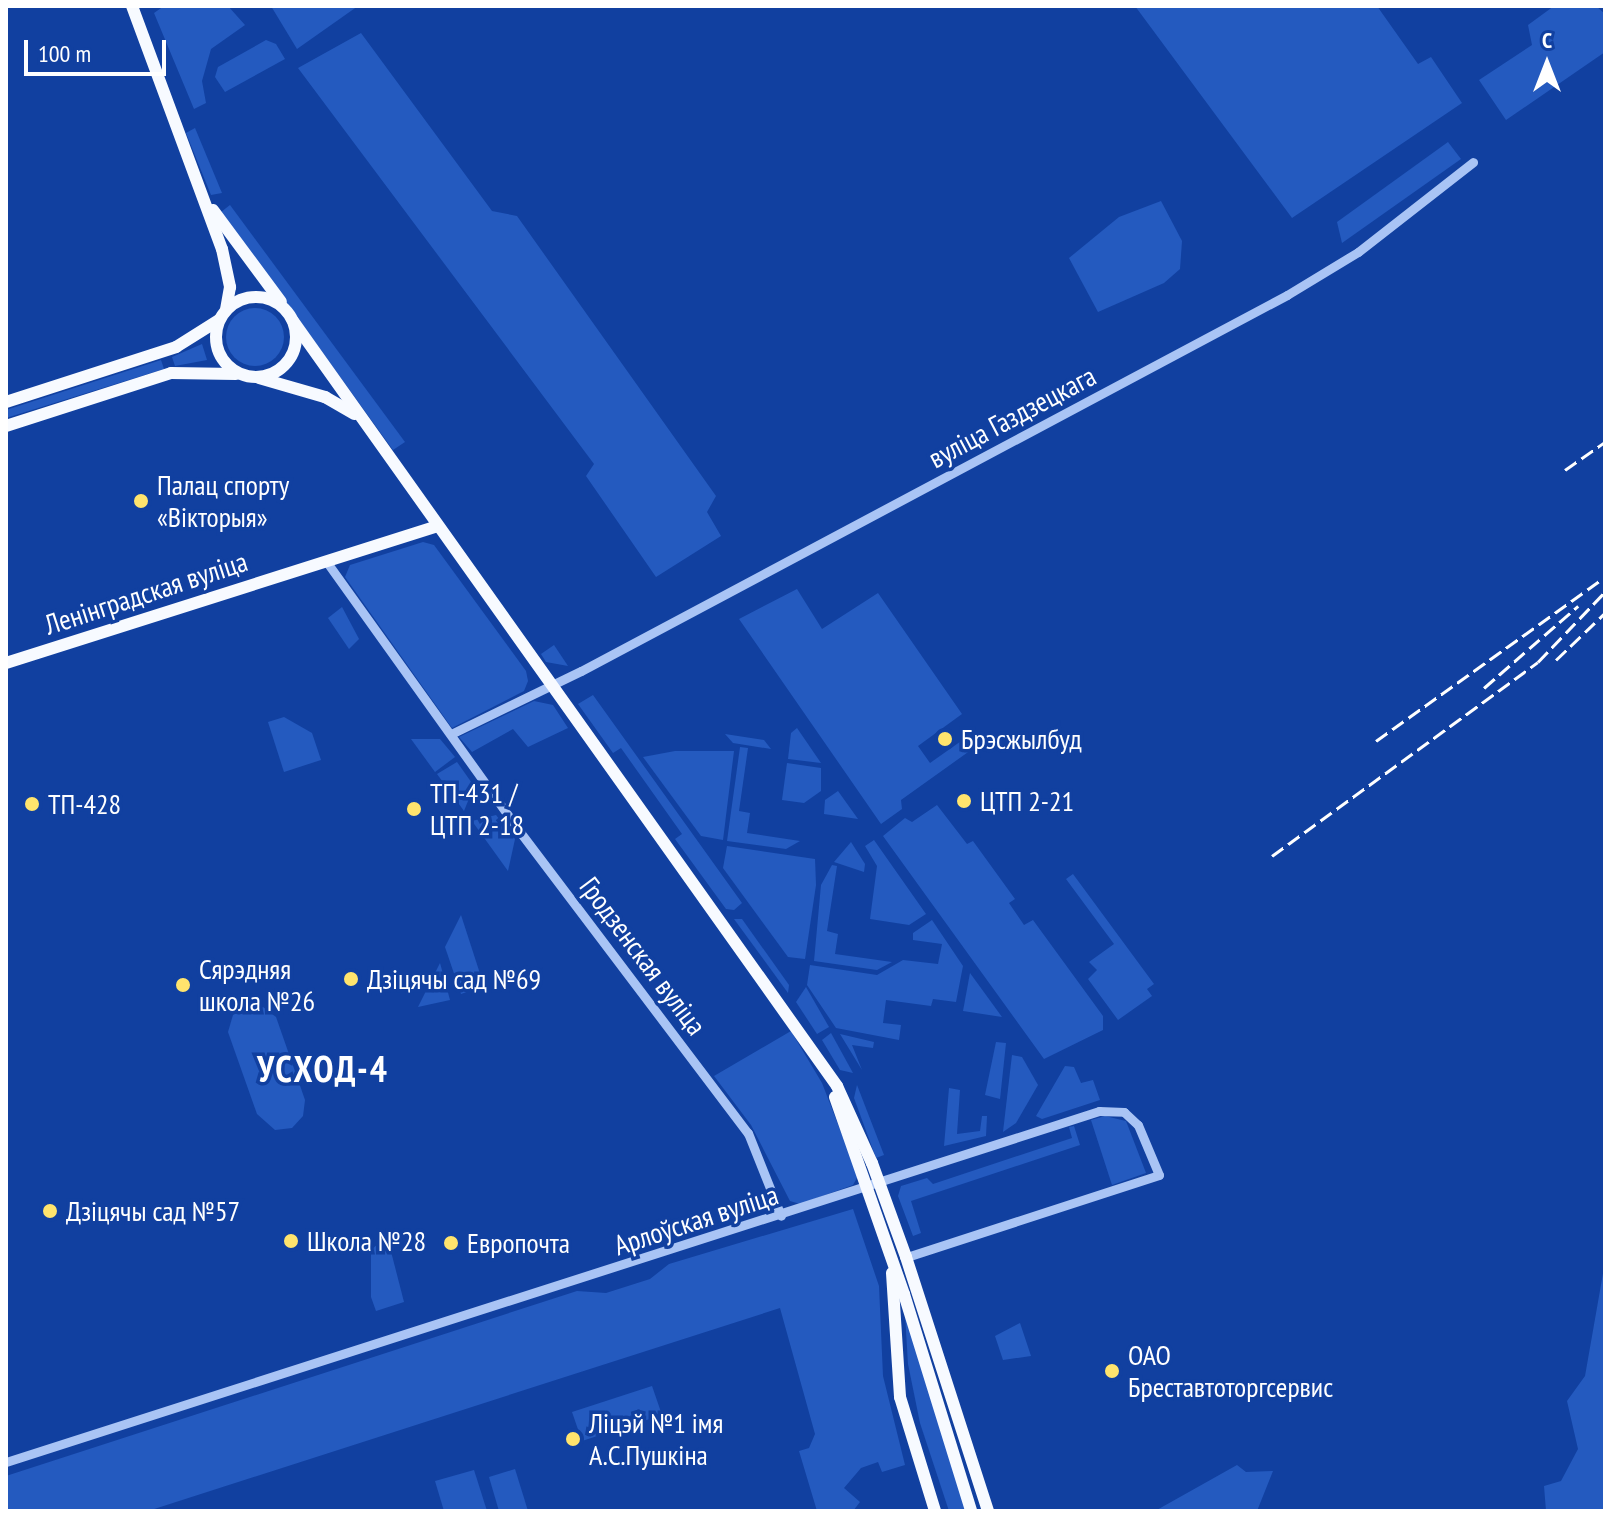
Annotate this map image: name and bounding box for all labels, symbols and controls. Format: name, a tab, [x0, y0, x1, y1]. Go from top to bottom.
scale bar	[28, 24, 170, 74]
north arrow	[1507, 24, 1587, 104]
text: С	[1542, 26, 1552, 54]
text: 100 m	[38, 38, 91, 69]
street label: вуліца Газдзецкага	[923, 359, 1101, 475]
place label: Палац спорту «Вікторыя»	[157, 468, 289, 534]
marker: Палац спорту «Вікторыя»	[132, 492, 150, 510]
street label: Ленінградская вуліца	[40, 544, 252, 642]
place label: Брэсжылбуд	[961, 722, 1082, 756]
marker: Брэсжылбуд	[936, 730, 954, 748]
place label: ТП-431 / ЦТП 2-18	[430, 776, 524, 842]
place label: ЦТП 2-21	[980, 784, 1074, 818]
place label: ТП-428	[48, 787, 121, 821]
marker: ЦТП 2-21	[955, 792, 973, 810]
marker: ТП-428	[23, 795, 41, 813]
marker: ТП-431 / ЦТП 2-18	[405, 800, 423, 818]
street label: Гродзенская вуліца	[573, 870, 713, 1042]
place label: Сярэдняя школа №26	[199, 952, 315, 1018]
place label: Дзіцячы сад №69	[367, 962, 541, 996]
marker: Дзіцячы сад №69	[342, 970, 360, 988]
marker: Сярэдняя школа №26	[174, 976, 192, 994]
district label: УСХОД-4	[257, 1047, 389, 1091]
street label: Арлоўская вуліца	[610, 1178, 782, 1262]
place label: Дзіцячы сад №57	[66, 1194, 240, 1228]
marker: Дзіцячы сад №57	[41, 1202, 59, 1220]
place label: Школа №28	[307, 1224, 426, 1258]
place label: Европочта	[467, 1226, 570, 1260]
marker: Школа №28	[282, 1232, 300, 1250]
marker: Европочта	[442, 1234, 460, 1252]
place label: ОАО Бреставтоторгсервис	[1128, 1338, 1333, 1404]
marker: ОАО Бреставтоторгсервис	[1103, 1362, 1121, 1380]
place label: Ліцэй №1 імя А.С.Пушкіна	[589, 1406, 723, 1472]
marker: Ліцэй №1 імя А.С.Пушкіна	[564, 1430, 582, 1448]

